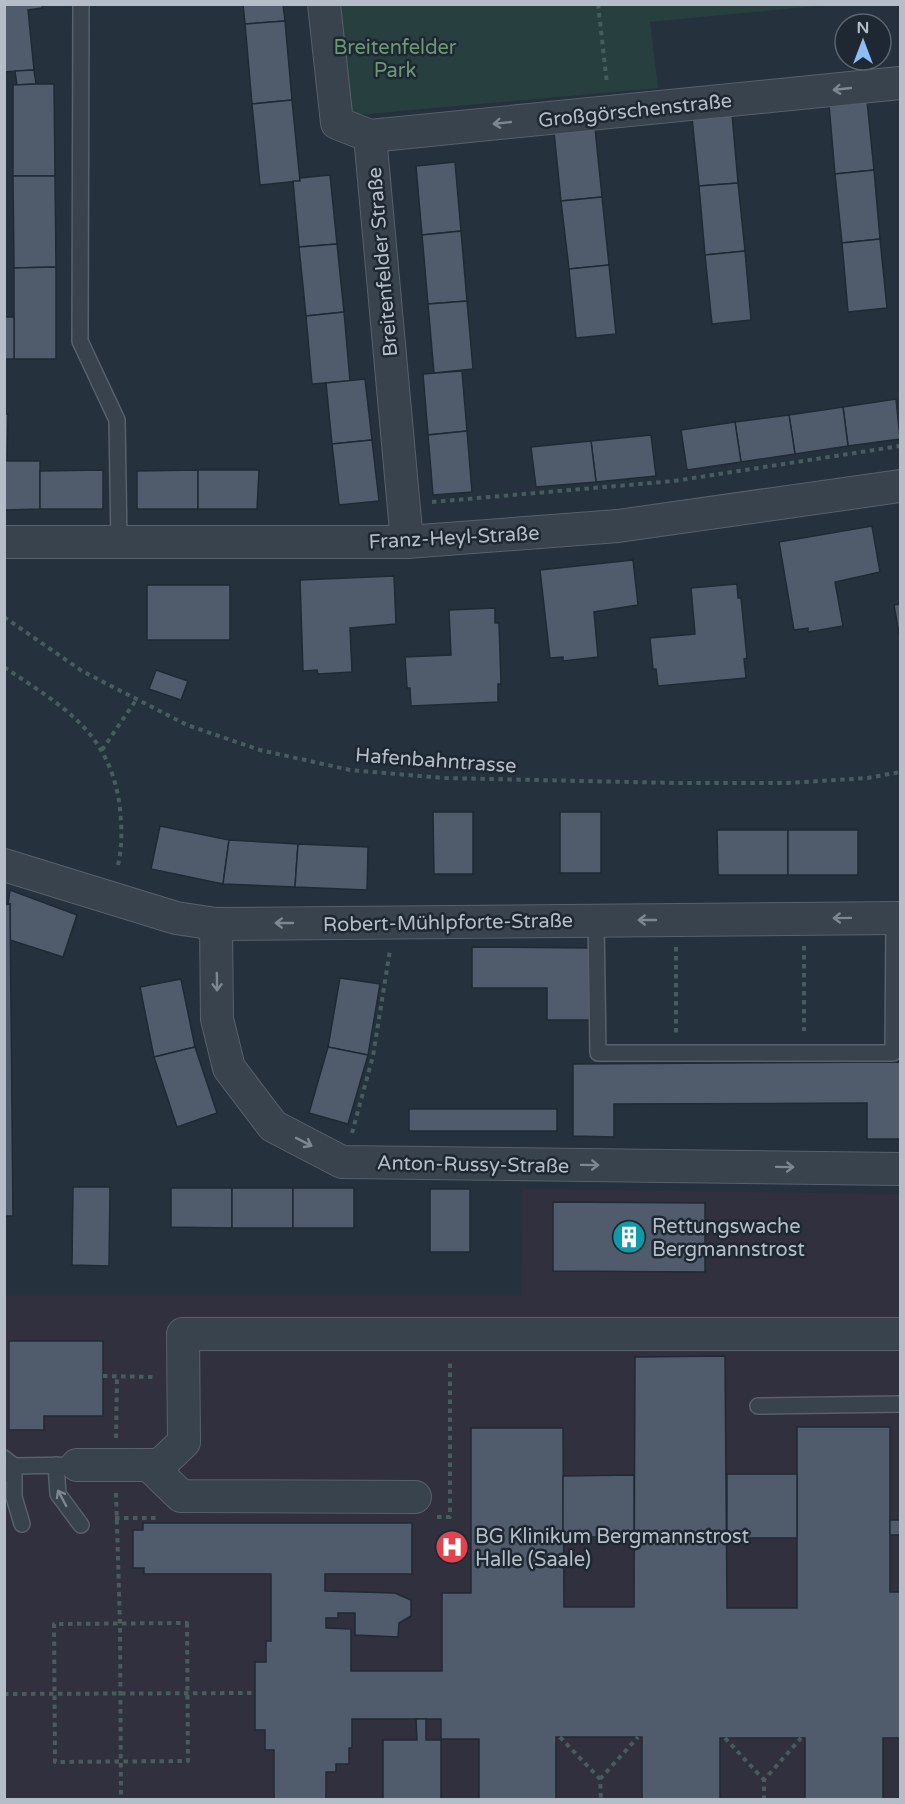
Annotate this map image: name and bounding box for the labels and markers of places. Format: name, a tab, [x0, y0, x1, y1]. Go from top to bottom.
place label: Rettungswache Bergmannstrost	[652, 1215, 805, 1262]
building icon: Rettungswache Bergmannstrost	[611, 1219, 647, 1255]
place label: BG Klinikum Bergmannstrost Halle (Saale)	[475, 1525, 750, 1572]
hospital icon: BG Klinikum Bergmannstrost Halle (Saale)	[434, 1529, 470, 1565]

